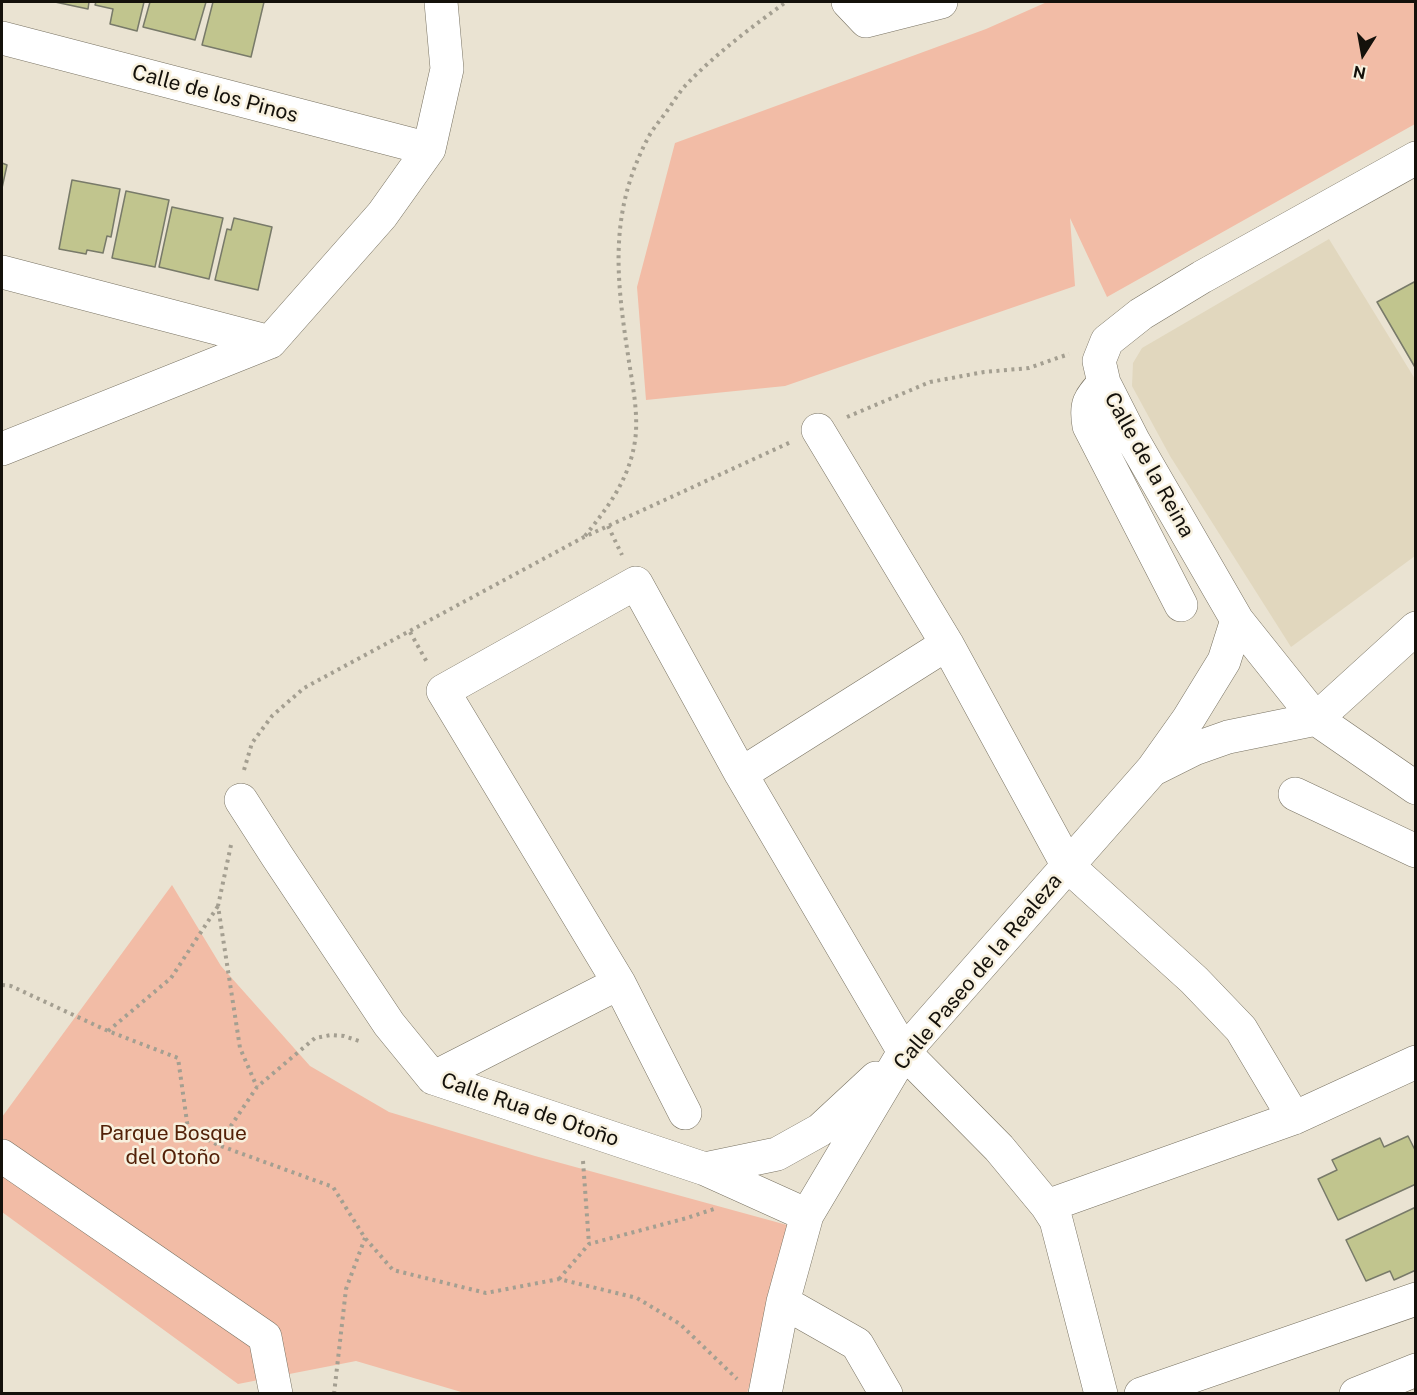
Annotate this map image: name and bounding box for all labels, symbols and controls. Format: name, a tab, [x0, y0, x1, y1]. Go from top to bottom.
north arrow	[1333, 24, 1393, 84]
street label: Calle de los Pinos	[129, 60, 301, 128]
text: N	[1352, 62, 1367, 83]
street label: Calle de la Reina	[1099, 388, 1199, 542]
street label: Calle Paseo de la Realeza	[889, 869, 1067, 1075]
street label: Calle Rua de Otoño	[438, 1068, 622, 1152]
park label: Parque Bosque del Otoño	[99, 1121, 247, 1171]

